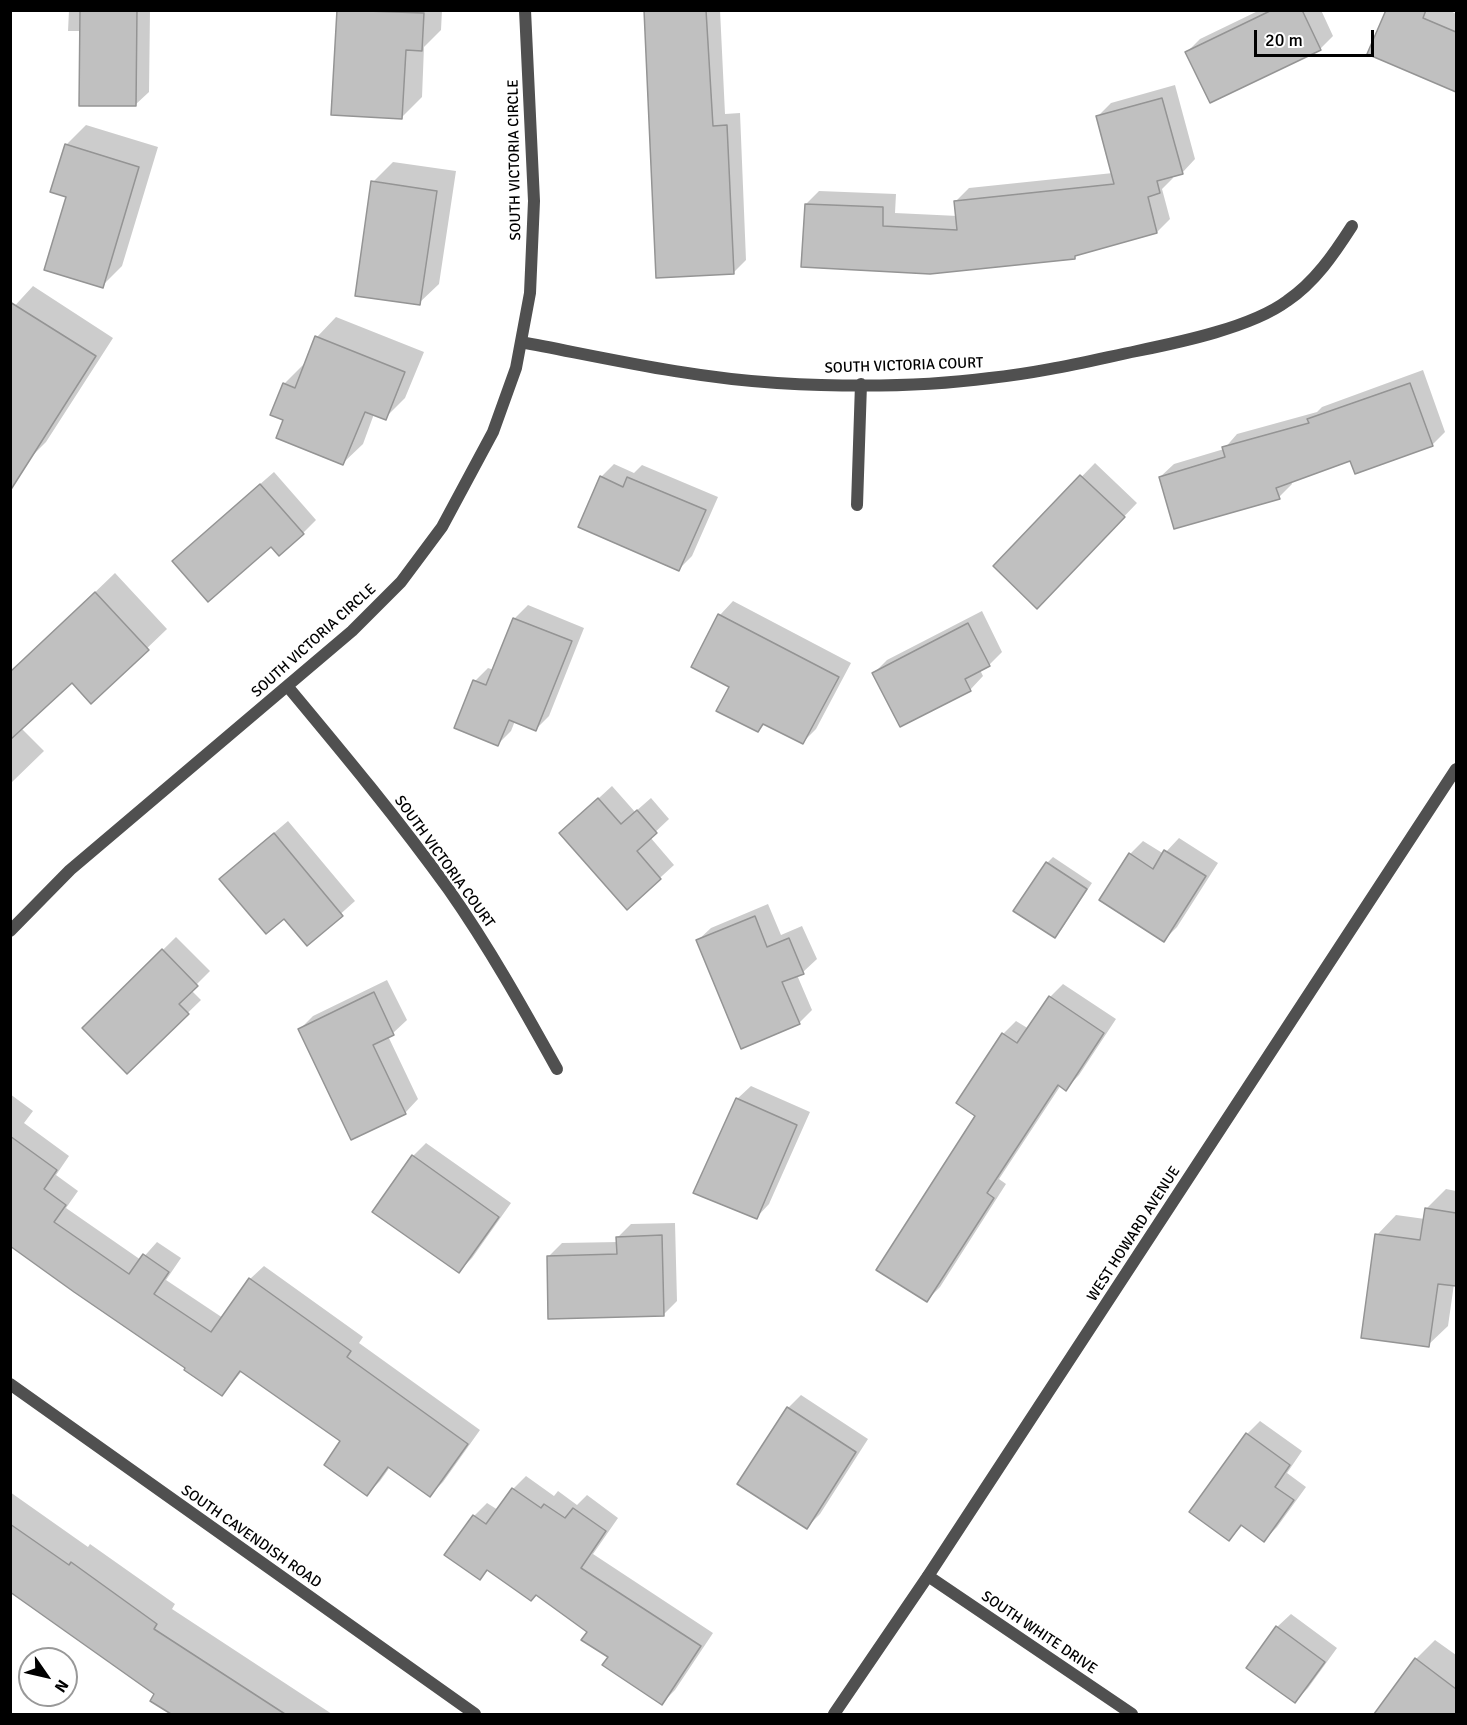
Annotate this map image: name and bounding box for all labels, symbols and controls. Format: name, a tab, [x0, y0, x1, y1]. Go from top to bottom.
scale bar	[1257, 18, 1377, 56]
text: 20 m	[1265, 29, 1303, 51]
street label: SOUTH VICTORIA CIRCLE	[505, 79, 525, 241]
street label: SOUTH VICTORIA COURT	[824, 354, 984, 378]
street label: SOUTH VICTORIA CIRCLE	[248, 580, 380, 702]
street label: SOUTH VICTORIA COURT	[390, 792, 498, 932]
street label: WEST HOWARD AVENUE	[1084, 1163, 1184, 1305]
street label: SOUTH CAVENDISH ROAD	[177, 1482, 325, 1592]
street label: SOUTH WHITE DRIVE	[978, 1588, 1100, 1678]
north arrow	[18, 1647, 78, 1707]
text: N	[50, 1676, 73, 1696]

